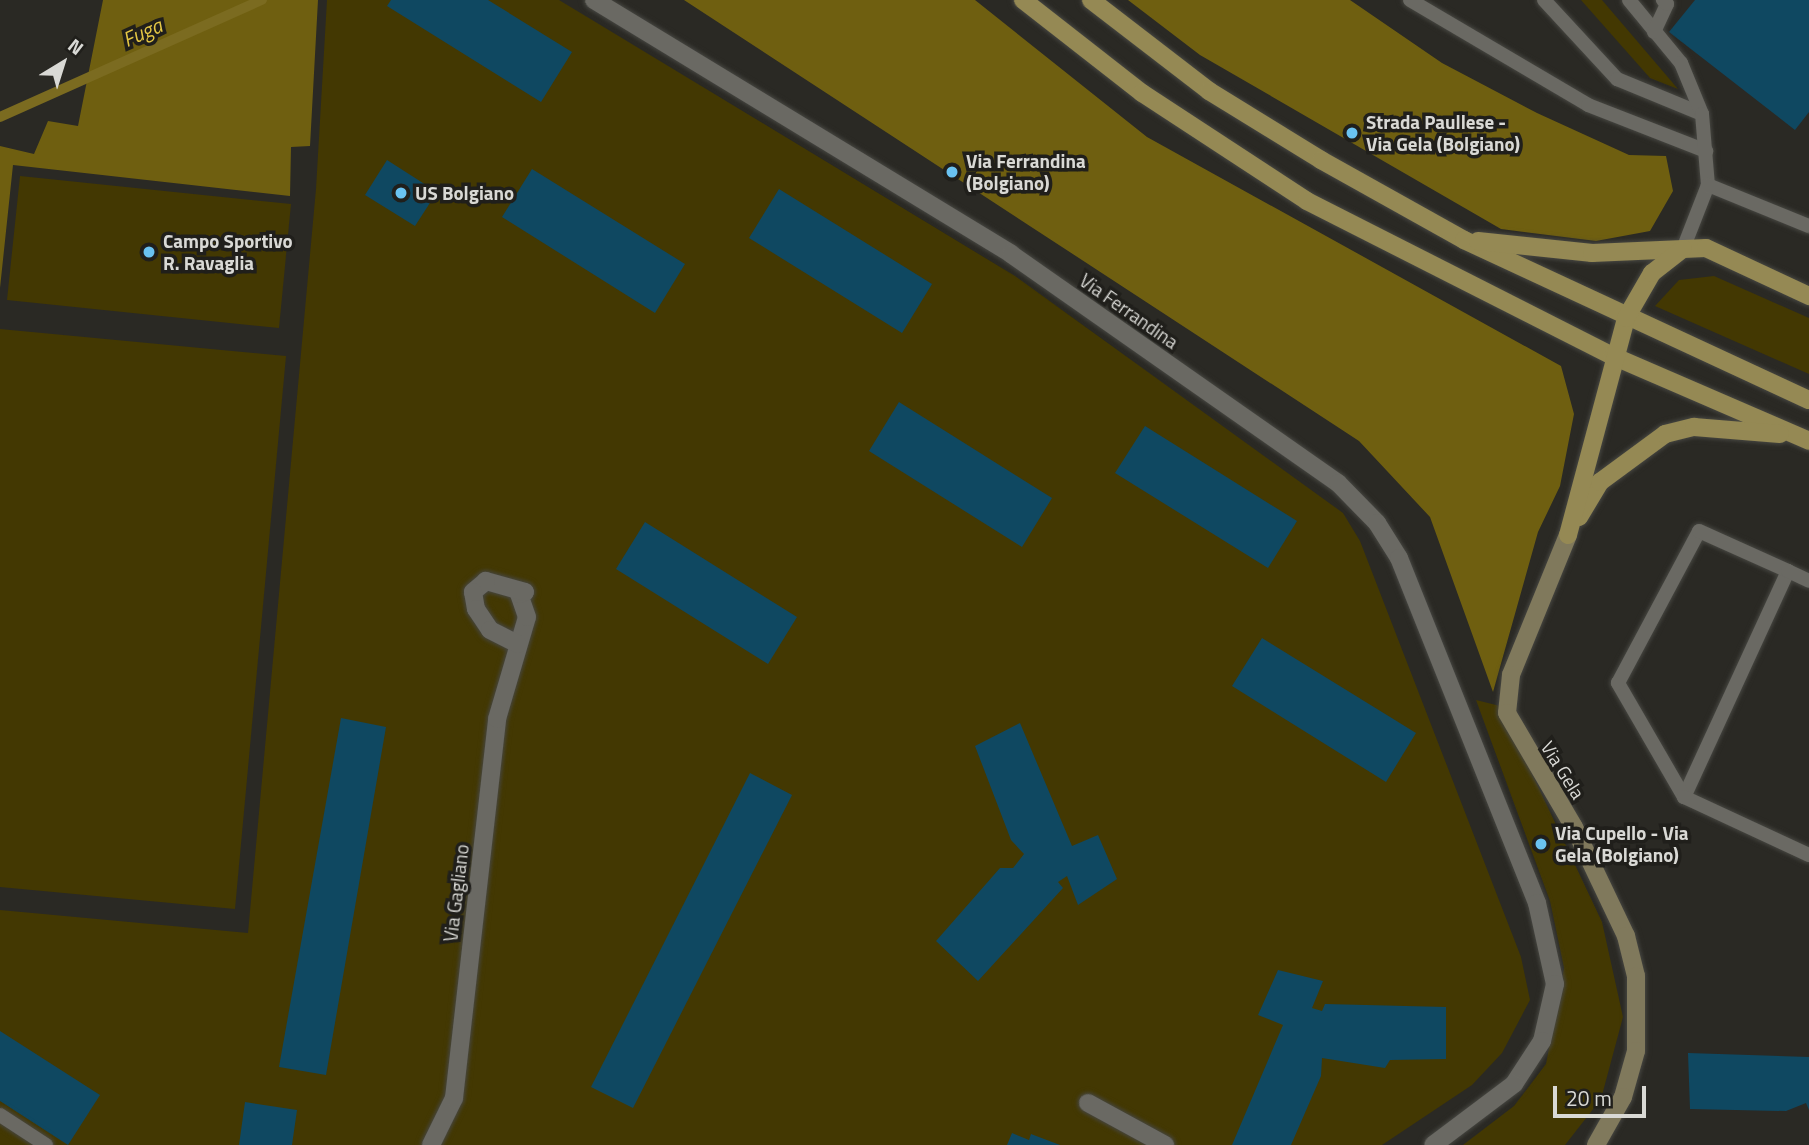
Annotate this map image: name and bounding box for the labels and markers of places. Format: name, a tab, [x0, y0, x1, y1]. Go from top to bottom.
place label: Strada Paullese - Via Gela (Bolgiano)	[1366, 111, 1520, 155]
marker: Strada Paullese - Via Gela (Bolgiano)	[1344, 125, 1360, 141]
place label: Via Ferrandina (Bolgiano)	[966, 150, 1086, 194]
marker: Via Ferrandina (Bolgiano)	[944, 164, 960, 180]
place label: US Bolgiano	[415, 182, 514, 204]
marker: US Bolgiano	[393, 185, 409, 201]
place label: Campo Sportivo R. Ravaglia	[163, 230, 293, 274]
marker: Campo Sportivo R. Ravaglia	[141, 244, 157, 260]
place label: Via Cupello - Via Gela (Bolgiano)	[1555, 822, 1689, 866]
marker: Via Cupello - Via Gela (Bolgiano)	[1533, 836, 1549, 852]

